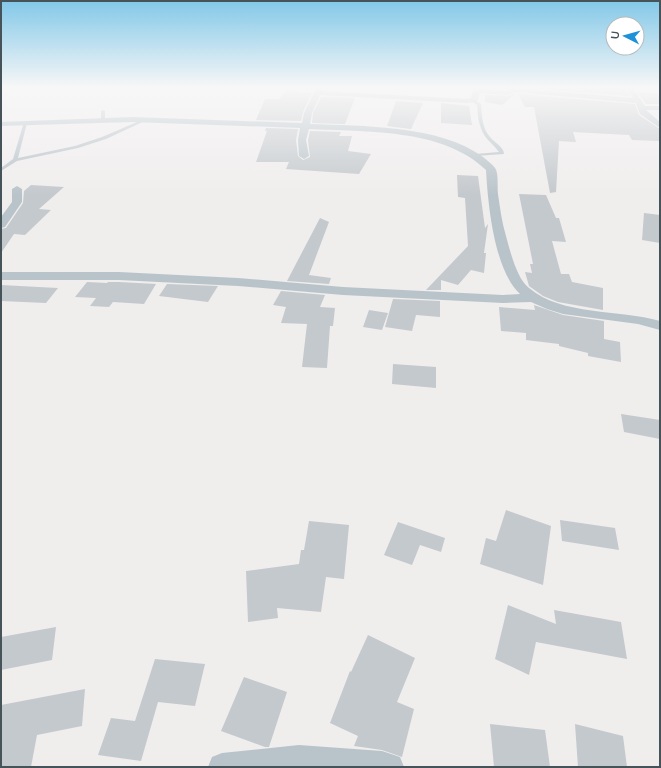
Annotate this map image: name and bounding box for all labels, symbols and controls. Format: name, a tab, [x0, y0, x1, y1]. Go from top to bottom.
north arrow	[605, 16, 645, 56]
text: U	[608, 30, 623, 40]

